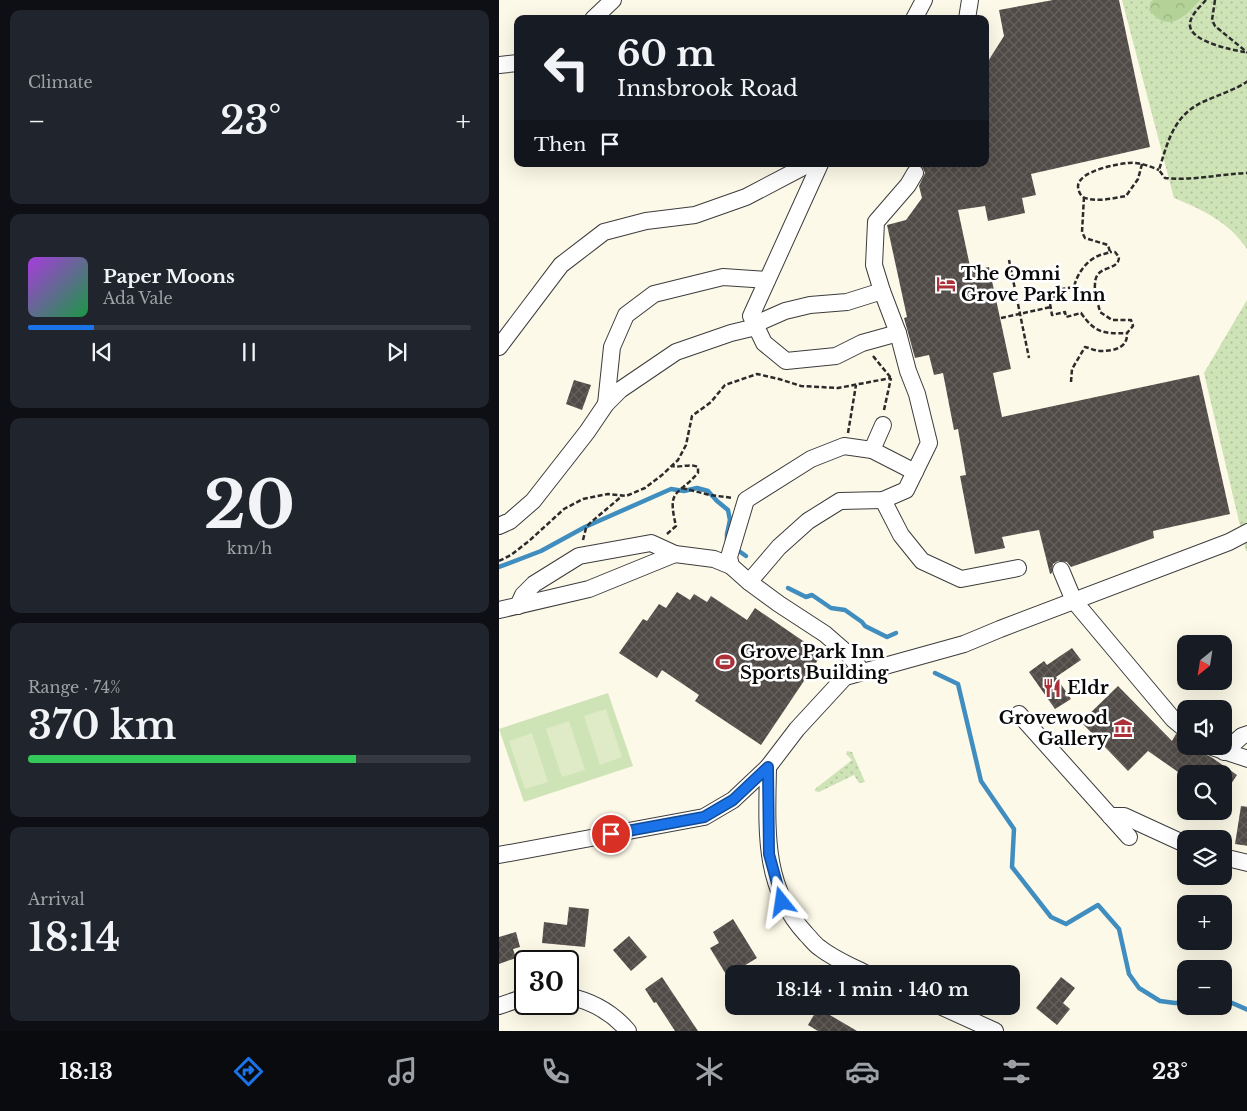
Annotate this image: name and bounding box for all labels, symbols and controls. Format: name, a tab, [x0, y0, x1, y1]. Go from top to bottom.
text: 60 m	[617, 32, 715, 75]
icon: left	[534, 35, 599, 100]
text: Climate	[28, 72, 93, 92]
text: Innsbrook Road	[617, 75, 798, 102]
text: 23°	[220, 97, 281, 144]
text: −	[28, 104, 46, 139]
text: +	[456, 104, 471, 139]
icon: arrive	[596, 130, 624, 158]
text: Then	[534, 133, 586, 156]
place label: The Omni Grove Park Inn	[961, 263, 1106, 306]
text: Paper Moons	[103, 265, 235, 288]
hotel icon: The Omni Grove Park Inn	[935, 273, 957, 295]
text: Ada Vale	[103, 288, 173, 308]
icon: previous	[88, 338, 116, 366]
icon: pause	[235, 338, 263, 366]
icon: next	[383, 338, 411, 366]
text: 20	[204, 465, 295, 546]
text: km/h	[227, 538, 272, 558]
north arrow	[1177, 635, 1231, 690]
map controls	[1177, 635, 1232, 1015]
place label: Grove Park Inn Sports Building	[740, 641, 889, 684]
sports icon: Grove Park Inn Sports Building	[714, 651, 736, 673]
text: Range · 74%	[28, 677, 121, 697]
restaurant icon: Eldr	[1041, 677, 1063, 699]
place label: Eldr	[1067, 677, 1109, 699]
button: sound	[1177, 700, 1232, 755]
text: 370 km	[28, 702, 176, 749]
place label: Grovewood Gallery	[999, 707, 1109, 750]
museum icon: Grovewood Gallery	[1112, 717, 1134, 739]
button: search	[1177, 765, 1232, 820]
pin	[590, 813, 632, 855]
icon: arrive	[597, 820, 625, 848]
button: layers	[1177, 830, 1232, 885]
position arrow	[755, 875, 807, 927]
text: Arrival	[28, 889, 85, 909]
button: +	[1177, 895, 1232, 950]
text: 18:14	[28, 914, 120, 961]
speed limit sign: 30	[514, 950, 579, 1015]
button: −	[1177, 960, 1232, 1015]
text: 18:14 · 1 min · 140 m	[776, 978, 969, 1001]
icon: directions	[231, 1054, 266, 1089]
icon: music	[385, 1054, 420, 1089]
icon: phone	[538, 1054, 573, 1089]
icon: climate	[692, 1054, 727, 1089]
icon: car	[845, 1054, 880, 1089]
icon: filters	[999, 1054, 1034, 1089]
text: 18:13	[59, 1058, 113, 1085]
text: 23°	[1152, 1058, 1188, 1085]

